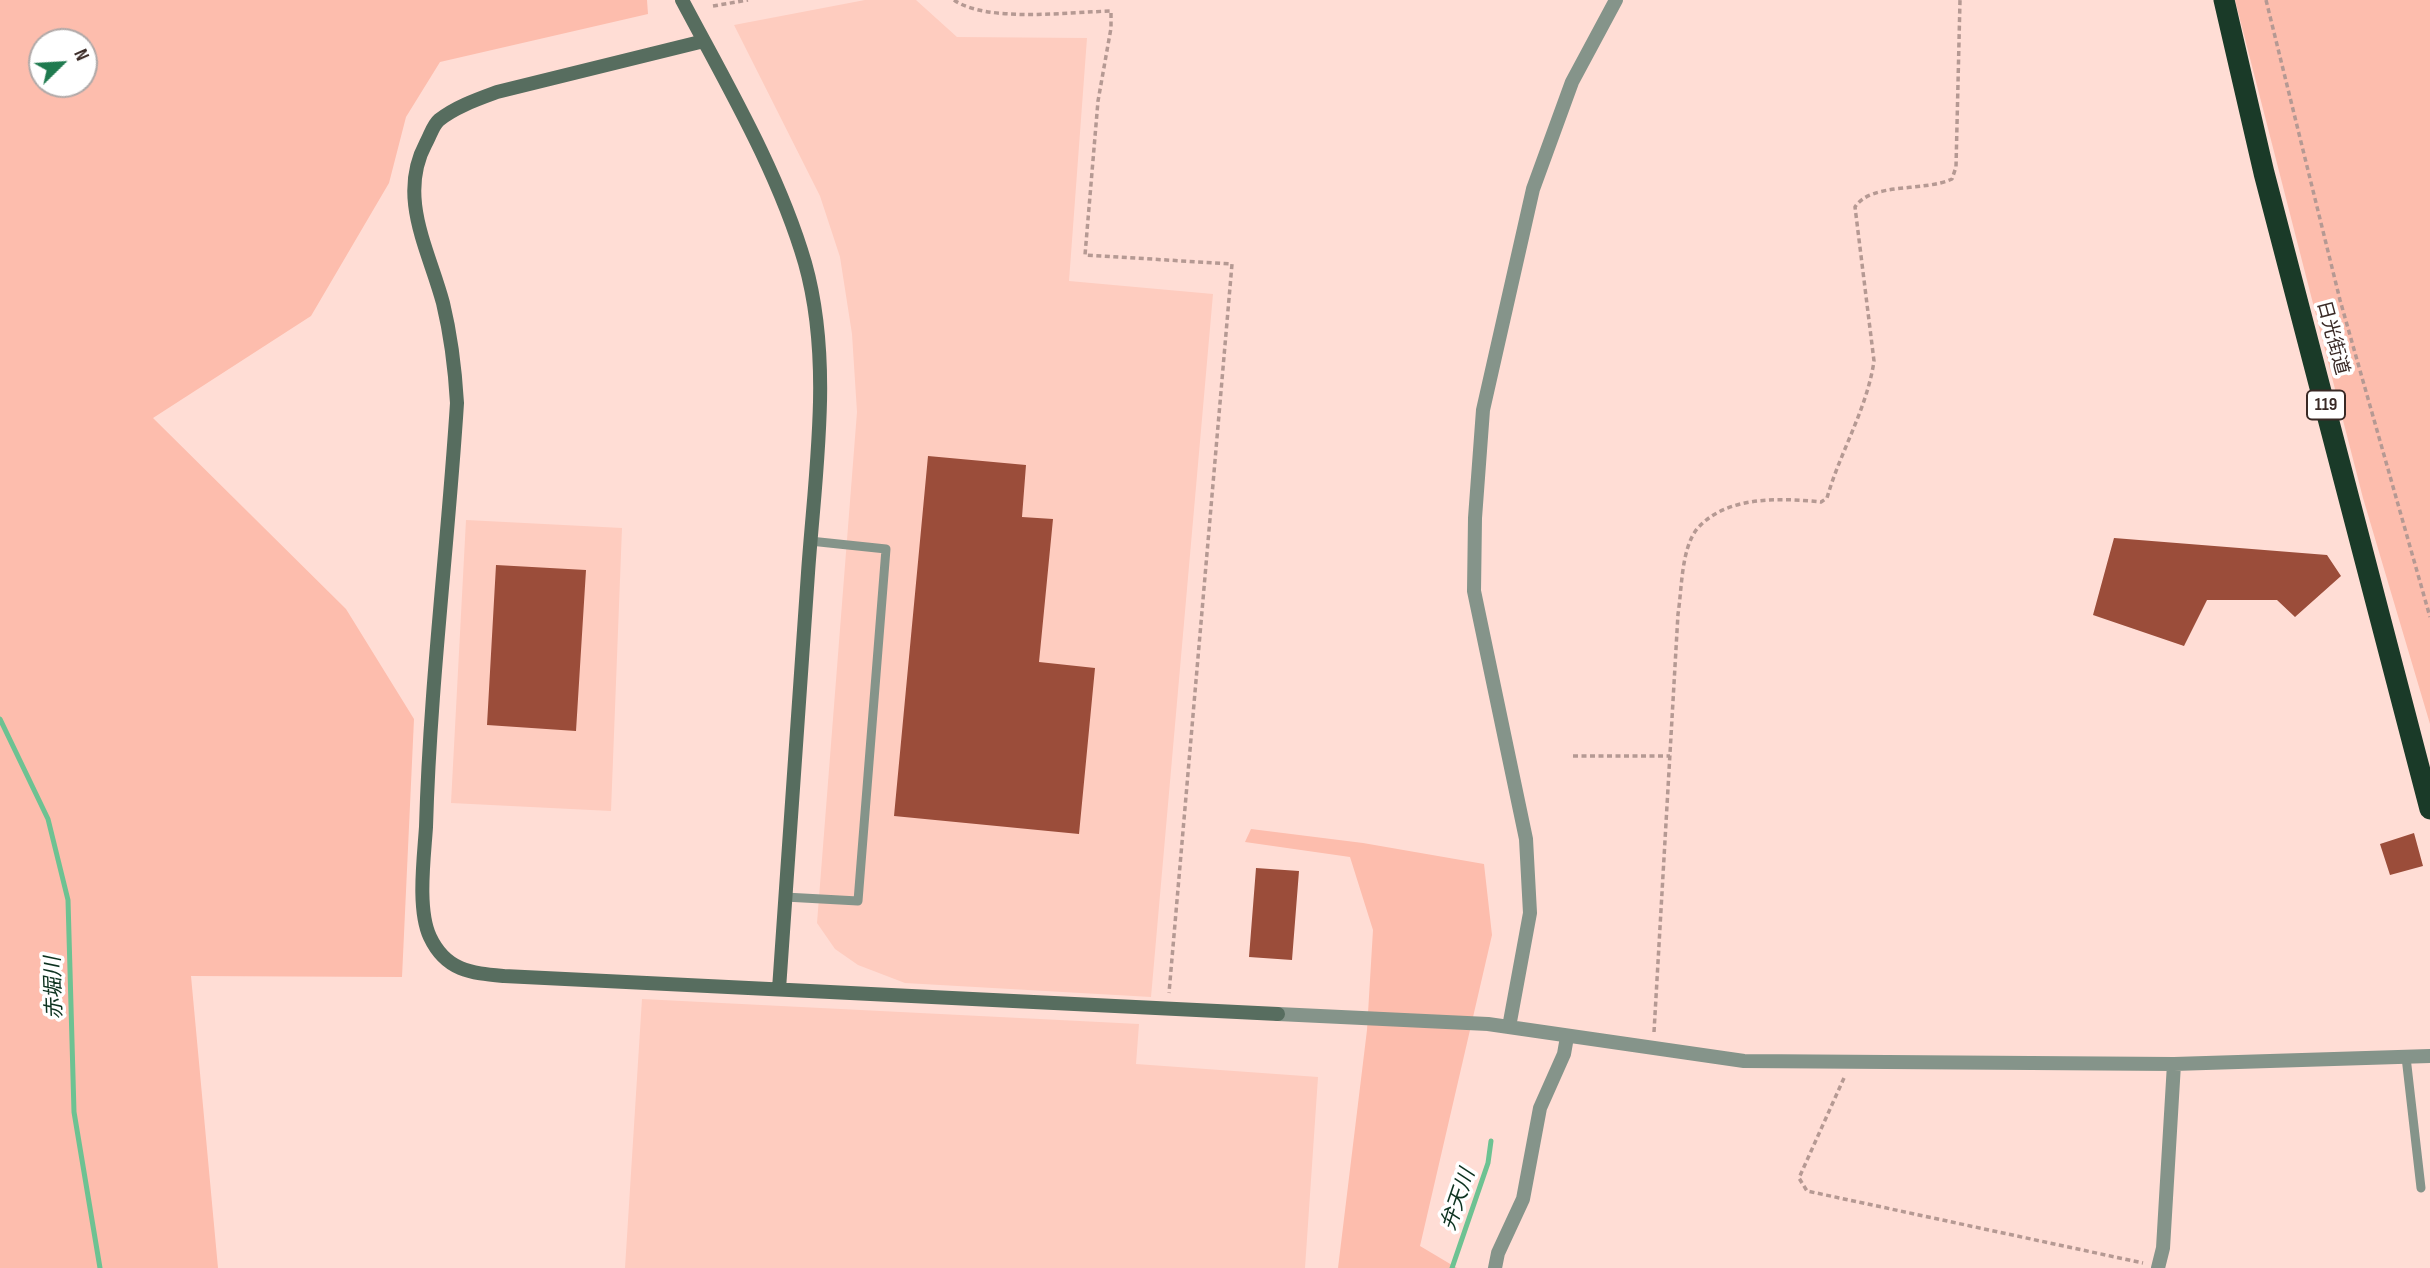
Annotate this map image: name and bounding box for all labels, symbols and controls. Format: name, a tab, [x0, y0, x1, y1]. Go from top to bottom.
north arrow	[28, 28, 98, 98]
text: N	[68, 46, 93, 64]
street label: 日光街道	[2311, 298, 2353, 378]
road number: 119	[2307, 390, 2345, 419]
water label: 赤堀川	[41, 956, 69, 1020]
water label: 弁天川	[1437, 1166, 1481, 1234]

